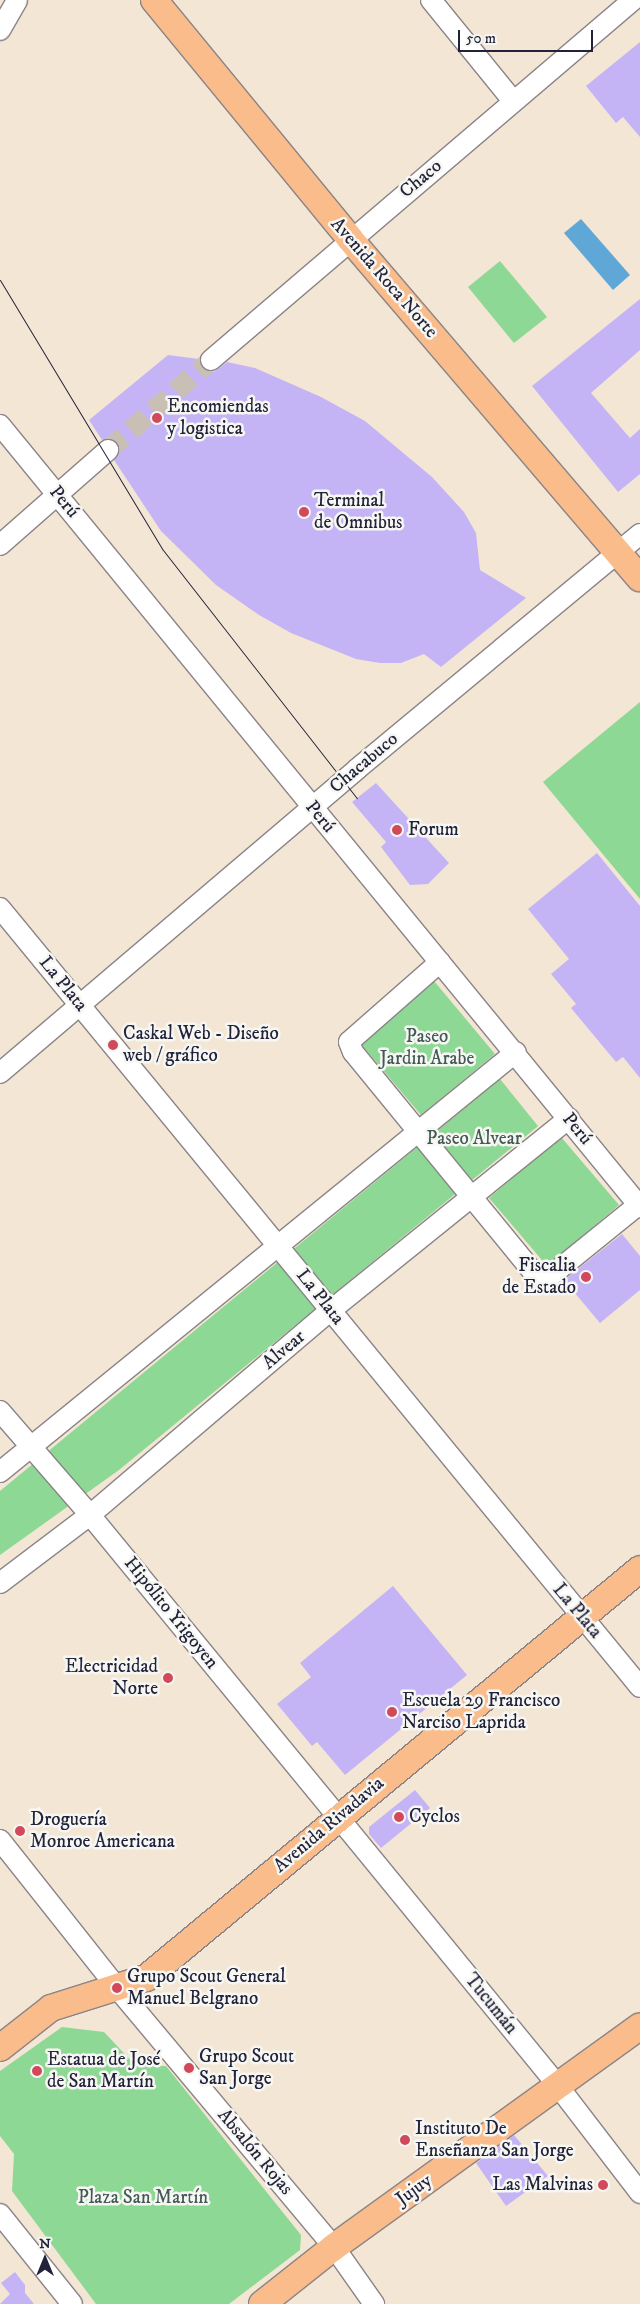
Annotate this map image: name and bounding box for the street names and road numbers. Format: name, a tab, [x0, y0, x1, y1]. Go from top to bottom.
street label: Chaco	[395, 155, 447, 203]
street label: Avenida Roca Norte	[326, 213, 442, 343]
street label: Perú	[44, 481, 84, 523]
street label: Chacabuco	[325, 728, 403, 798]
street label: Perú	[300, 796, 340, 838]
street label: La Plata	[34, 952, 92, 1016]
street label: Perú	[557, 1108, 597, 1150]
street label: La Plata	[291, 1264, 349, 1330]
street label: Alvear	[258, 1326, 310, 1374]
street label: Hipólito Yrigoyen	[119, 1552, 223, 1674]
street label: La Plata	[547, 1579, 607, 1643]
street label: Avenida Rivadavia	[269, 1772, 389, 1878]
street label: Tucumán	[460, 1969, 522, 2039]
street label: Absalón Rojas	[212, 2104, 298, 2200]
street label: Jujuy	[391, 2169, 437, 2211]

